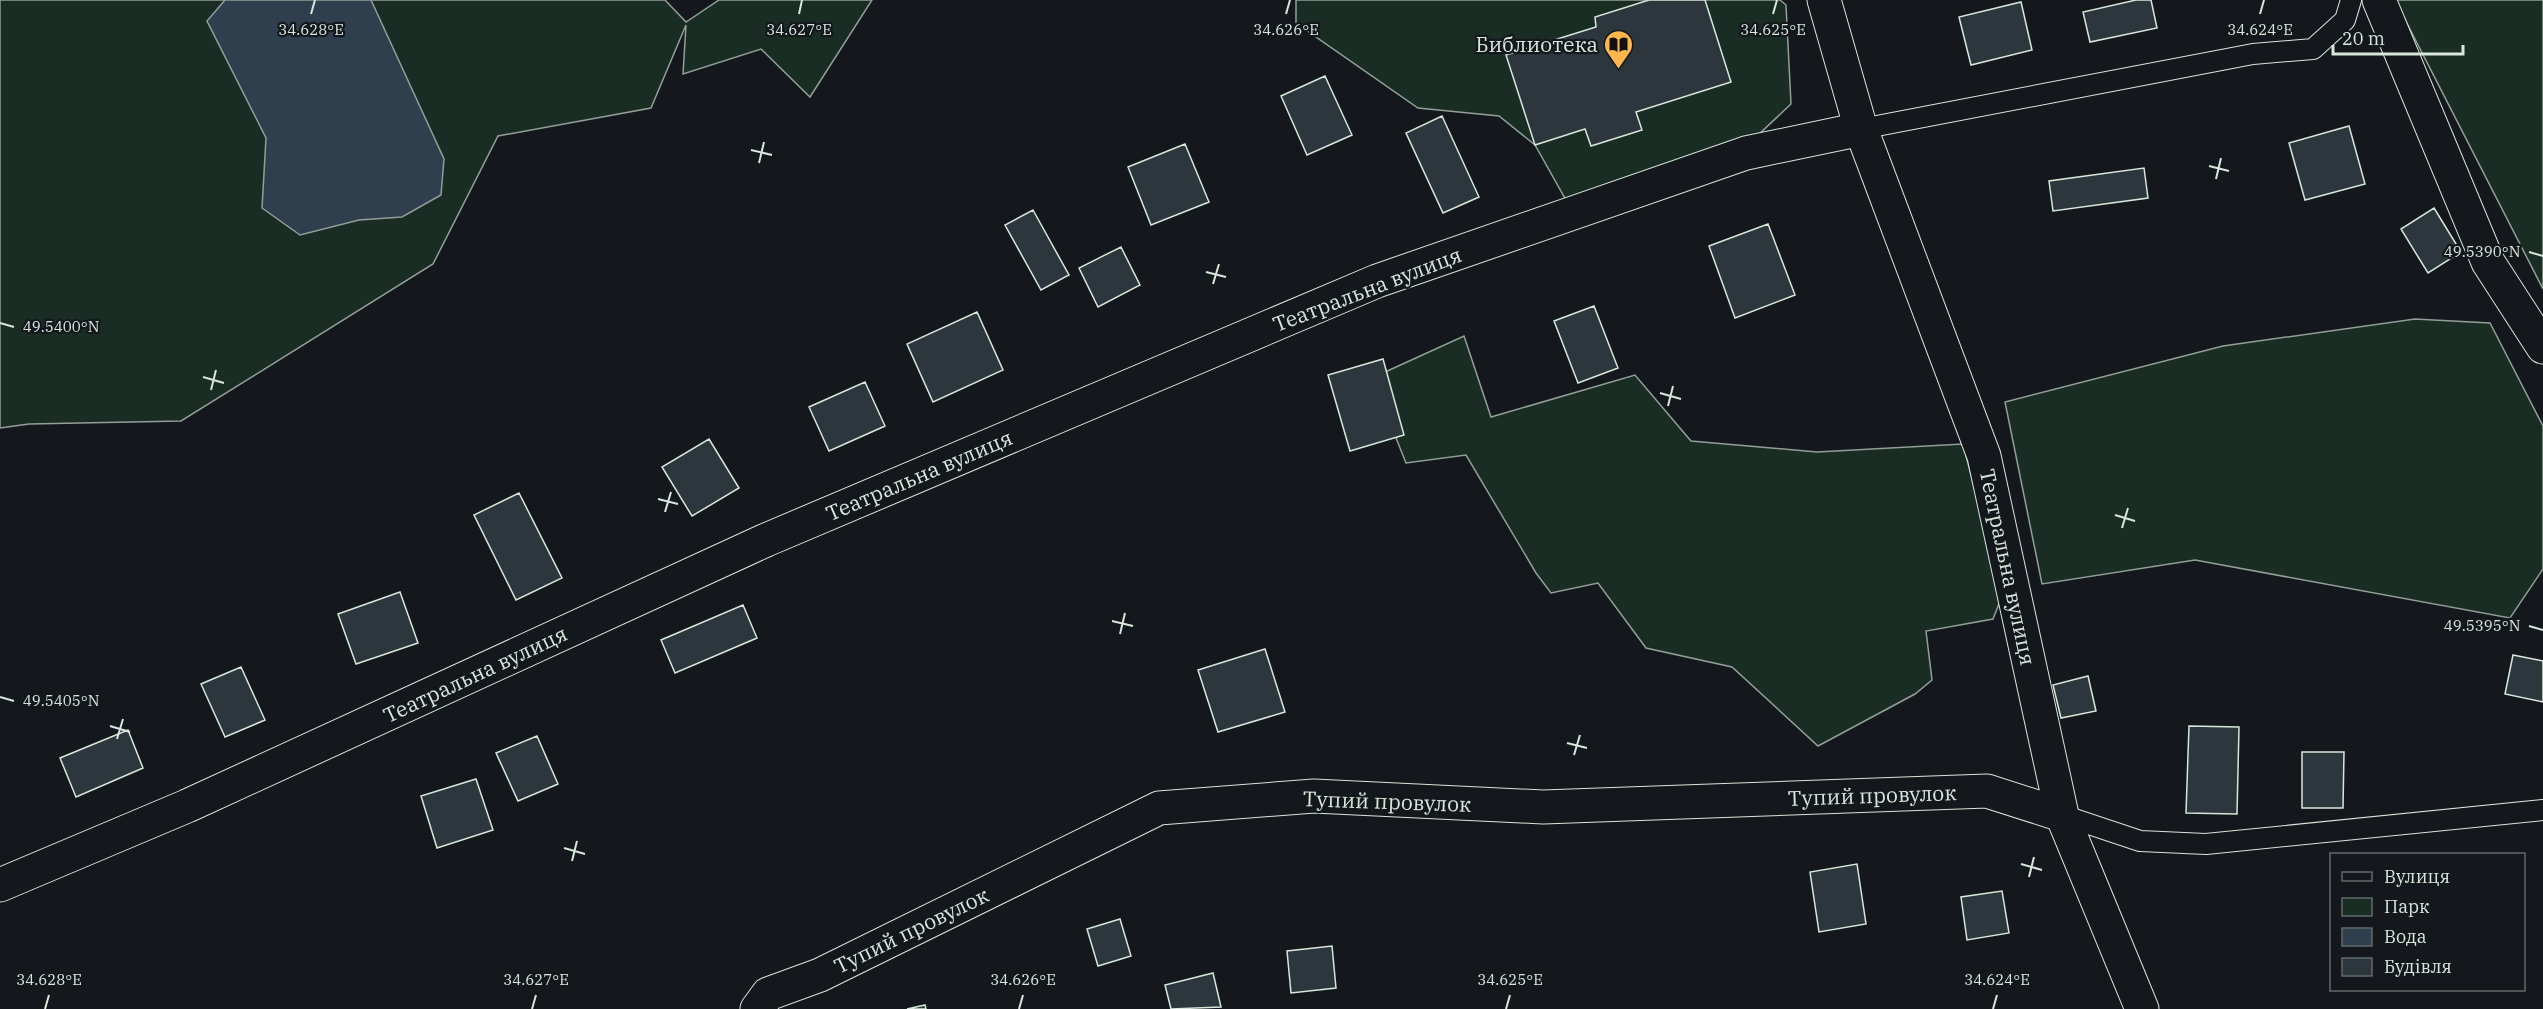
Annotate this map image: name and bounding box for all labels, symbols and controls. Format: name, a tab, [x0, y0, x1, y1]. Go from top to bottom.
scale bar	[2333, 18, 2464, 56]
text: 34.628°E	[278, 20, 344, 39]
text: 34.627°E	[766, 20, 832, 39]
text: 34.626°E	[1253, 20, 1319, 39]
text: 34.625°E	[1740, 20, 1806, 39]
text: 34.624°E	[2227, 20, 2293, 39]
text: 20 m	[2342, 27, 2385, 50]
library icon: Библиотека	[1603, 28, 1635, 70]
place label: Библиотека	[1475, 30, 1598, 58]
street label: Театральна вулиця	[1269, 240, 1465, 338]
text: 49.5390°N	[2444, 242, 2520, 261]
text: 49.5400°N	[23, 317, 99, 336]
street label: Театральна вулиця	[821, 423, 1017, 527]
street label: Театральна вулиця	[1974, 466, 2042, 668]
text: 49.5395°N	[2444, 616, 2520, 635]
street label: Театральна вулиця	[378, 619, 572, 729]
text: 49.5405°N	[23, 691, 99, 710]
street label: Тупий провулок	[1787, 778, 1957, 812]
street label: Тупий провулок	[1302, 784, 1472, 818]
legend	[2330, 853, 2525, 991]
text: Вулиця	[2384, 865, 2450, 888]
street label: Тупий провулок	[829, 880, 993, 980]
text: Парк	[2384, 895, 2430, 918]
text: Вода	[2384, 925, 2427, 948]
text: Будівля	[2384, 955, 2452, 978]
text: 34.628°E	[16, 970, 82, 989]
text: 34.627°E	[503, 970, 569, 989]
text: 34.626°E	[990, 970, 1056, 989]
text: 34.625°E	[1477, 970, 1543, 989]
text: 34.624°E	[1964, 970, 2030, 989]

